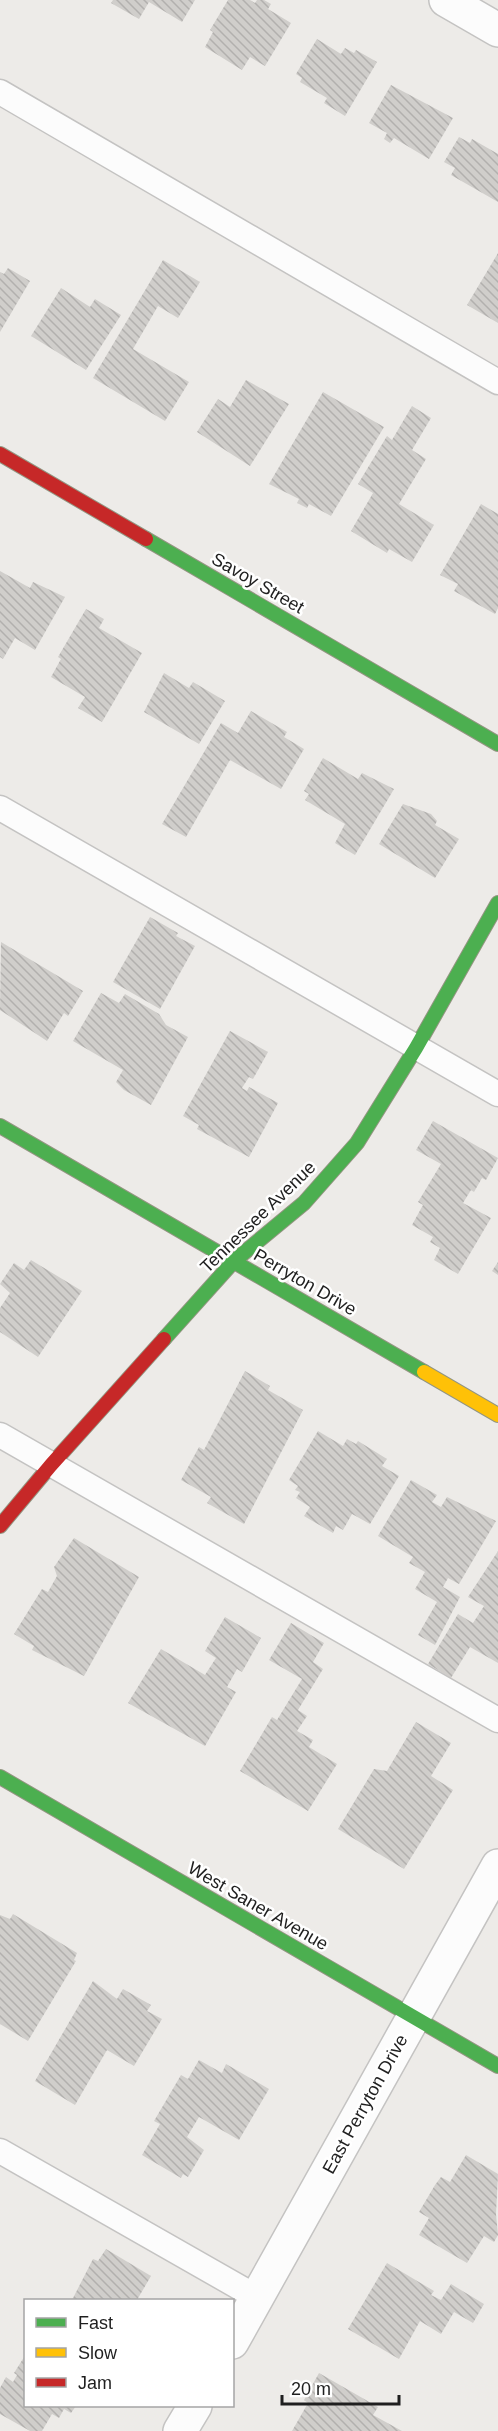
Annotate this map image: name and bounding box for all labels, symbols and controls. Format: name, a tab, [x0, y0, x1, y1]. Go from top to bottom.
street label: Savoy Street	[208, 549, 308, 617]
street label: Tennessee Avenue	[196, 1157, 320, 1277]
street label: Perryton Drive	[250, 1245, 360, 1319]
street label: West Saner Avenue	[184, 1858, 332, 1954]
street label: East Perryton Drive	[318, 2031, 412, 2177]
legend	[24, 2299, 234, 2407]
text: Fast	[78, 2313, 113, 2333]
text: Slow	[78, 2343, 118, 2363]
scale bar	[282, 2368, 399, 2406]
text: Jam	[78, 2373, 112, 2393]
text: 20 m	[291, 2379, 331, 2399]

